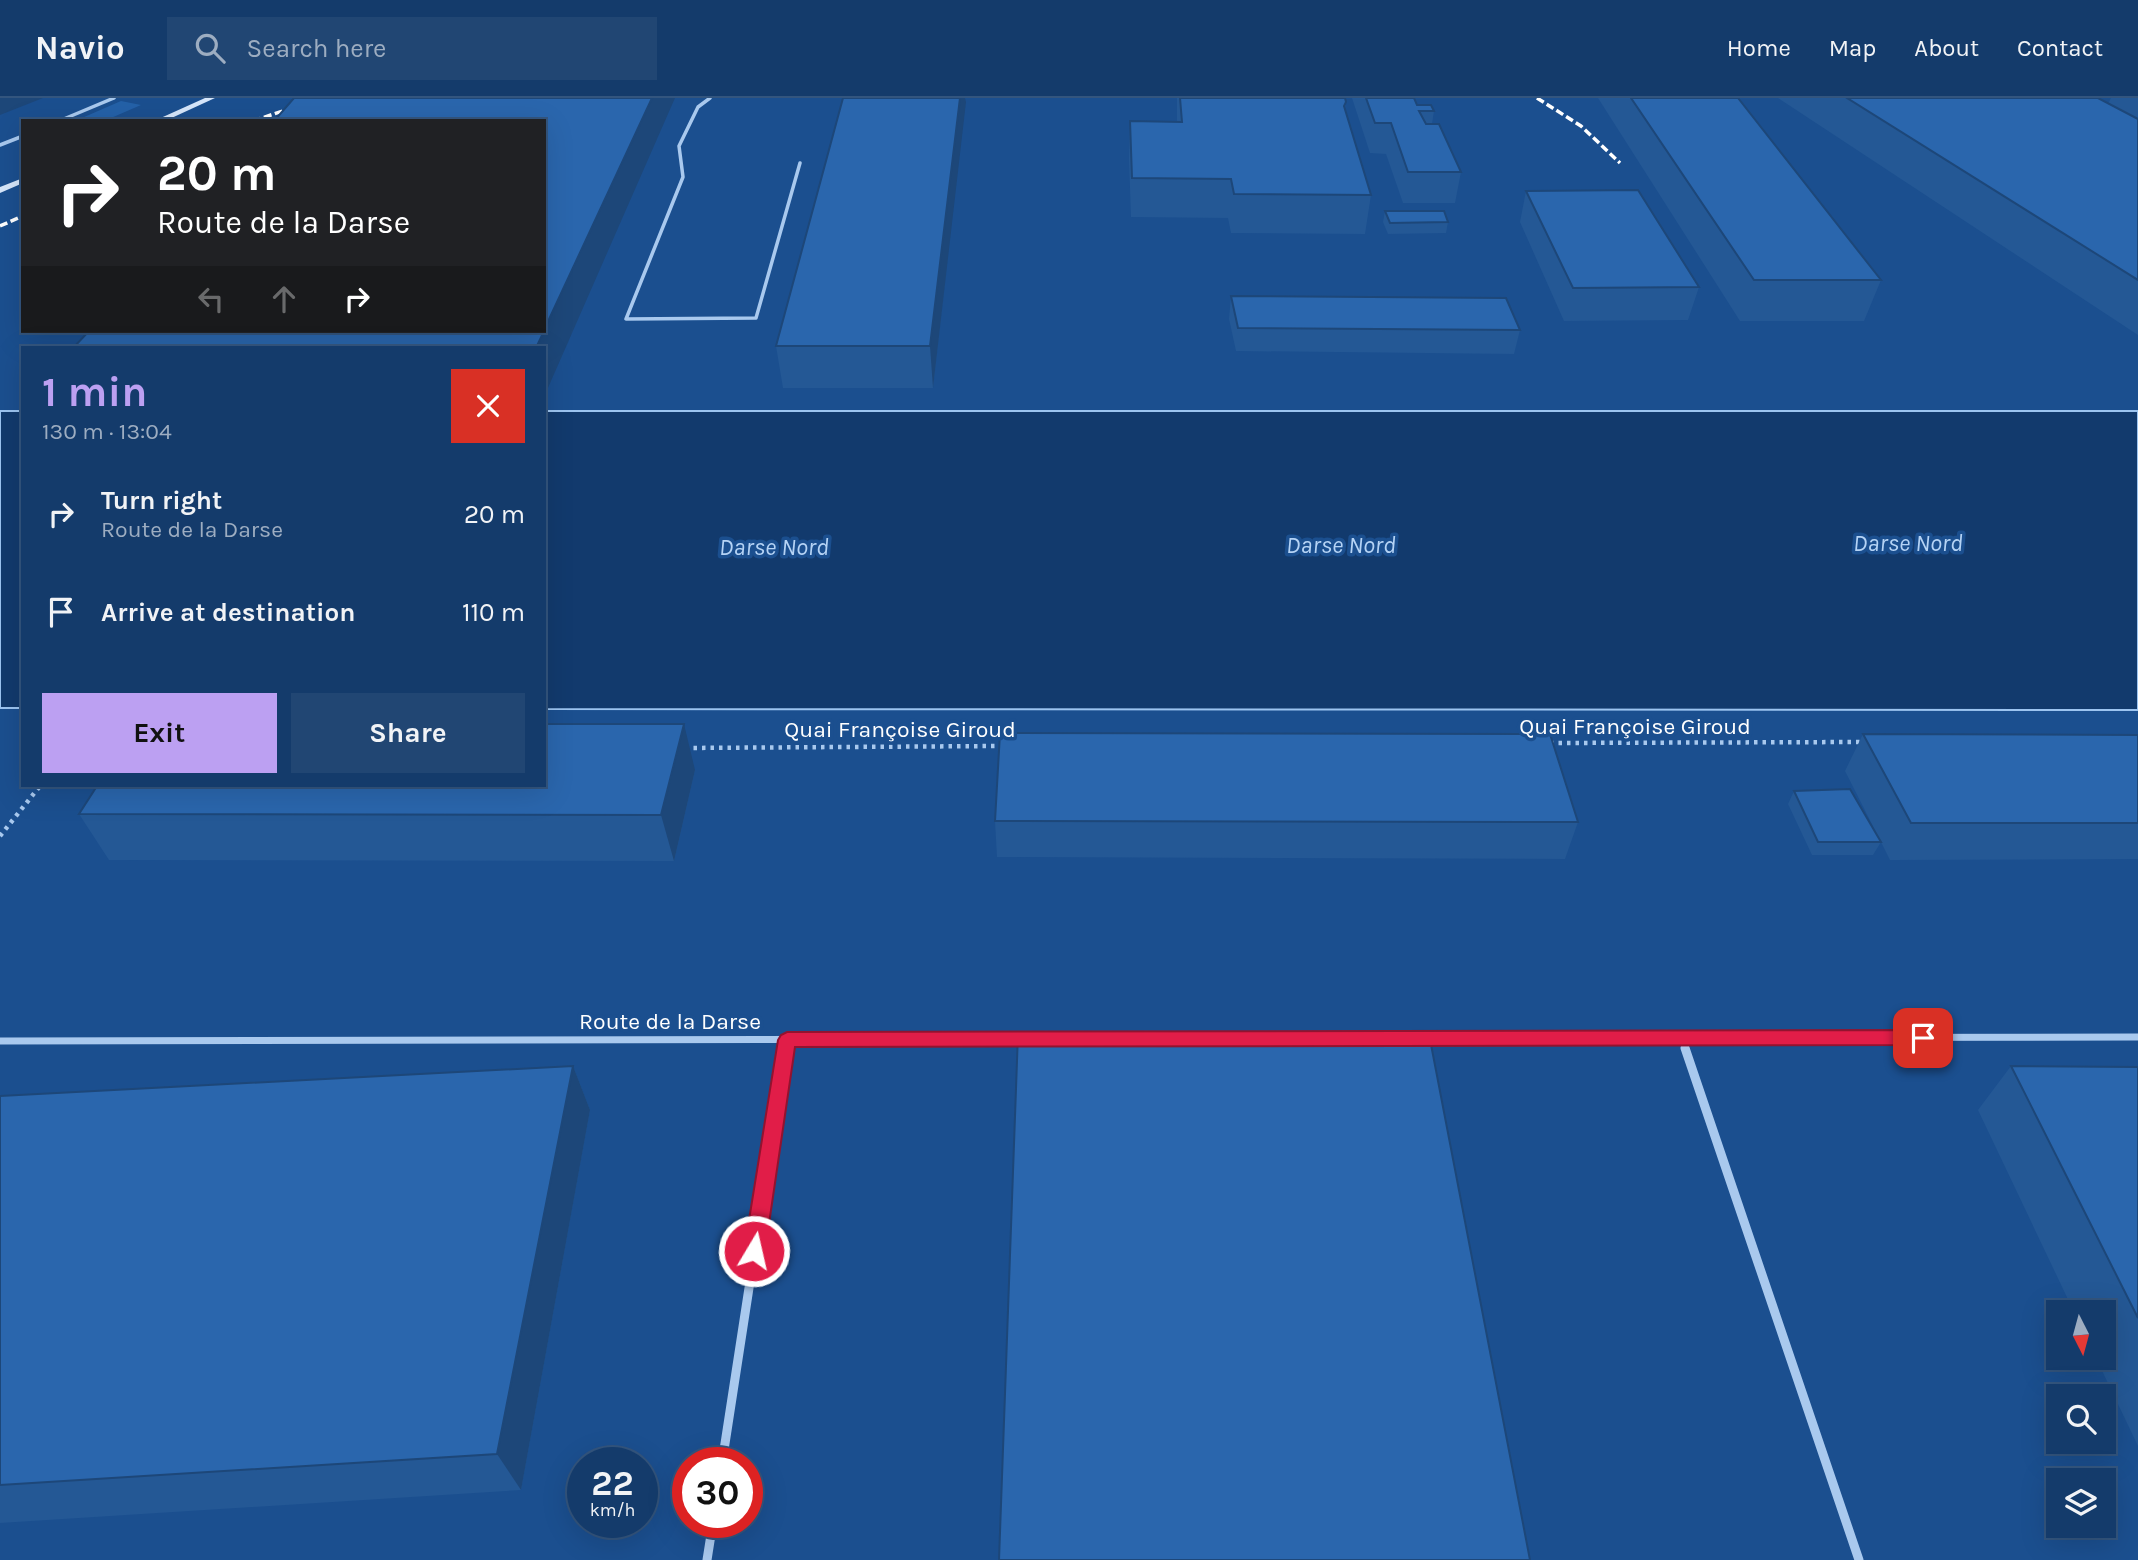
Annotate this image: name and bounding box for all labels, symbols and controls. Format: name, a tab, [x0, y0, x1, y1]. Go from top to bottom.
search box	[167, 17, 657, 80]
text: Navio	[35, 29, 125, 67]
icon: search	[191, 29, 229, 67]
text: Search here	[247, 33, 386, 64]
text: Home	[1727, 34, 1791, 62]
text: Map	[1829, 34, 1876, 62]
text: About	[1914, 34, 1979, 62]
text: Contact	[2017, 34, 2103, 62]
text: 20 m	[157, 145, 277, 202]
icon: right	[42, 147, 133, 238]
text: Route de la Darse	[157, 204, 410, 241]
icon: left	[192, 280, 230, 318]
icon: ahead	[265, 280, 303, 318]
icon: right	[338, 280, 376, 318]
text: 1 min	[42, 367, 147, 417]
button: close	[451, 369, 525, 443]
text: 130 m · 13:04	[42, 418, 172, 445]
text: Turn right	[101, 485, 222, 516]
icon: right	[42, 495, 80, 533]
text: 20 m	[464, 499, 525, 530]
text: Route de la Darse	[101, 516, 283, 543]
water label: Darse Nord	[1853, 529, 1963, 557]
water label: Darse Nord	[1286, 531, 1396, 559]
water label: Darse Nord	[719, 533, 829, 561]
icon: arrive	[42, 593, 80, 631]
text: Arrive at destination	[101, 597, 355, 628]
text: 110 m	[462, 597, 525, 628]
button: Exit	[42, 693, 277, 773]
button: Share	[291, 693, 525, 773]
street label: Quai Françoise Giroud	[1519, 713, 1751, 740]
street label: Quai Françoise Giroud	[784, 716, 1016, 743]
street label: Route de la Darse	[579, 1008, 761, 1035]
pin	[1893, 1008, 1953, 1068]
icon: arrive	[1904, 1019, 1942, 1057]
position arrow	[717, 1214, 791, 1288]
north arrow	[2046, 1300, 2116, 1370]
map controls	[2046, 1300, 2116, 1538]
button: search	[2046, 1384, 2116, 1454]
speed limit sign: 30	[672, 1447, 763, 1538]
text: 22	[591, 1463, 634, 1504]
button: layers	[2046, 1468, 2116, 1538]
text: km/h	[590, 1499, 635, 1521]

